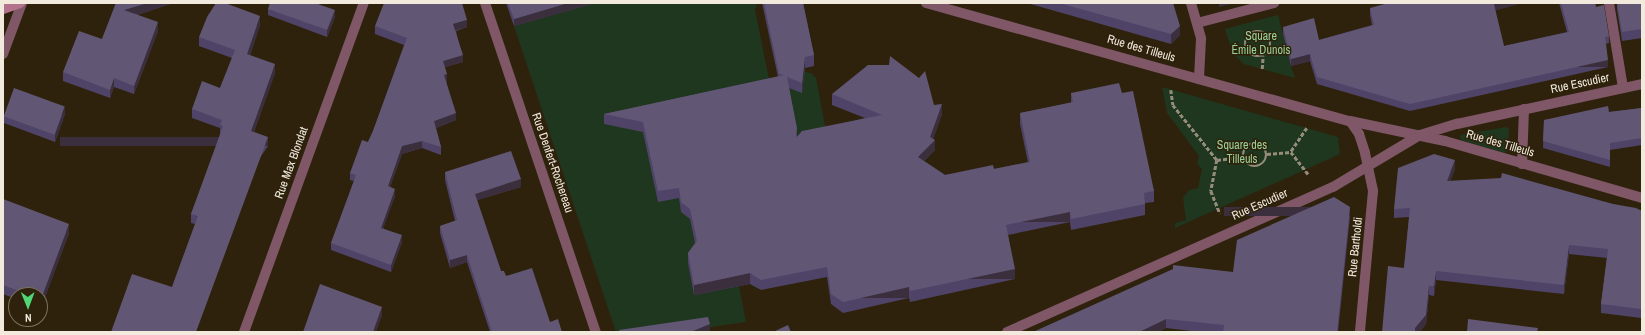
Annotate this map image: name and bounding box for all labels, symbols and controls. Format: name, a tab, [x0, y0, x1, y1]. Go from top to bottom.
park label: Square Émile Dunois	[1231, 30, 1291, 58]
street label: Rue des Tilleuls	[1105, 32, 1177, 66]
street label: Rue Escudier	[1549, 71, 1611, 97]
street label: Rue Denfert-Rochereau	[528, 111, 576, 215]
street label: Rue Max Blondat	[272, 125, 312, 201]
street label: Rue des Tilleuls	[1464, 127, 1536, 161]
park label: Square des Tilleuls	[1217, 139, 1267, 167]
street label: Rue Escudier	[1230, 186, 1290, 224]
street label: Rue Bartholdi	[1346, 216, 1366, 278]
north arrow	[8, 287, 48, 327]
text: N	[25, 311, 32, 325]

